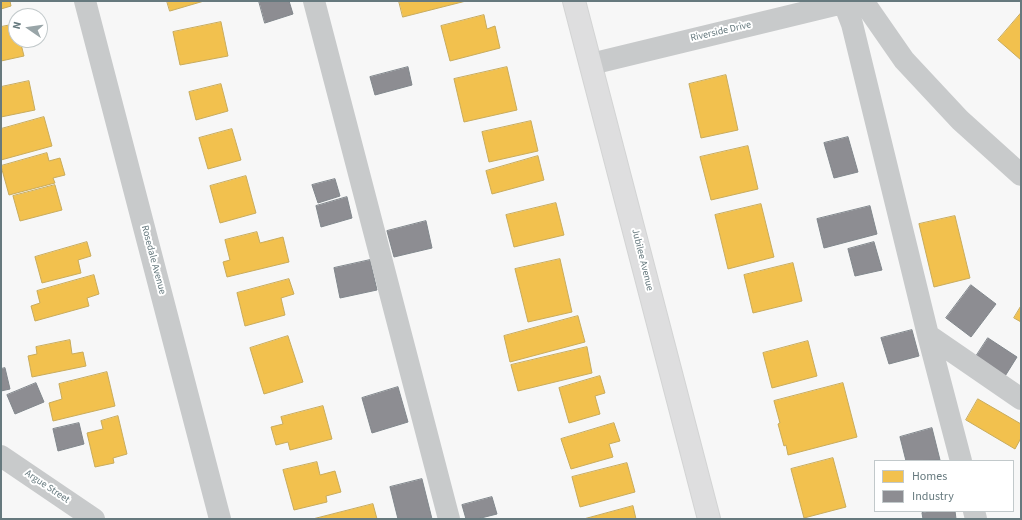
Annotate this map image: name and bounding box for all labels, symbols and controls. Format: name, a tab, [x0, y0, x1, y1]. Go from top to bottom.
north arrow	[8, 8, 48, 48]
street label: Riverside Drive	[689, 19, 753, 45]
text: N	[9, 20, 25, 31]
street label: Rosedale Avenue	[138, 224, 168, 296]
street label: Jubilee Avenue	[628, 228, 656, 292]
legend	[874, 460, 1014, 512]
street label: Argue Street	[22, 468, 72, 506]
text: Homes	[912, 468, 947, 485]
text: Industry	[912, 488, 954, 505]

